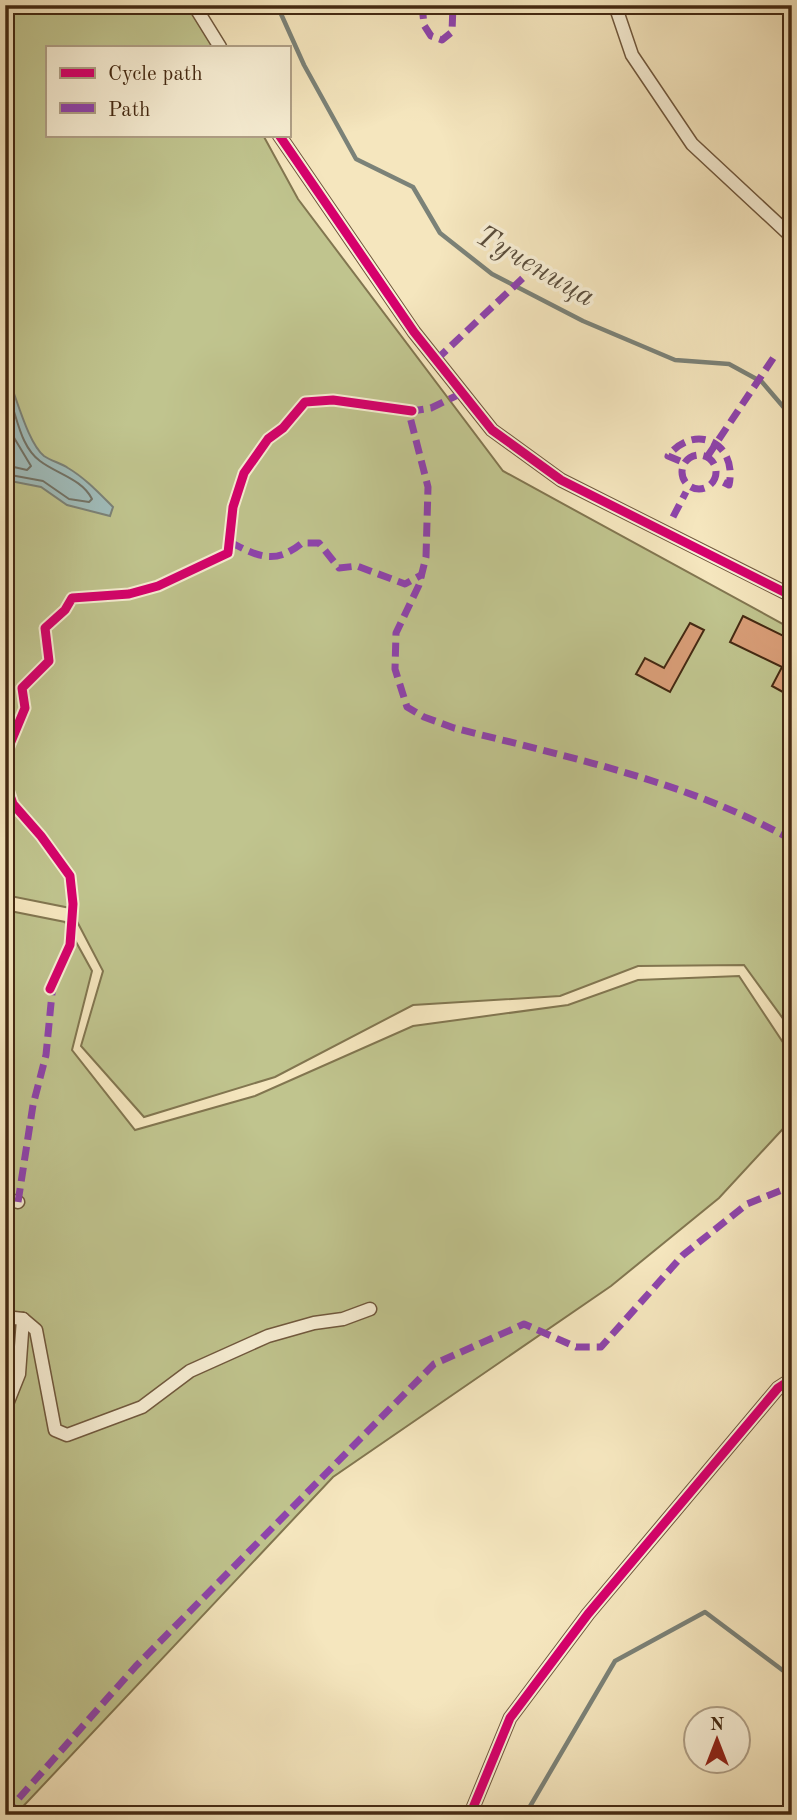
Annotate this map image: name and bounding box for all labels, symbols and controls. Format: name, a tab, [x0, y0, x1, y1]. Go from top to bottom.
legend	[46, 46, 290, 136]
text: Cycle path	[108, 64, 203, 85]
text: Path	[108, 100, 151, 121]
water label: Тученица	[470, 221, 600, 313]
north arrow	[682, 1704, 752, 1774]
text: N	[710, 1716, 725, 1735]

